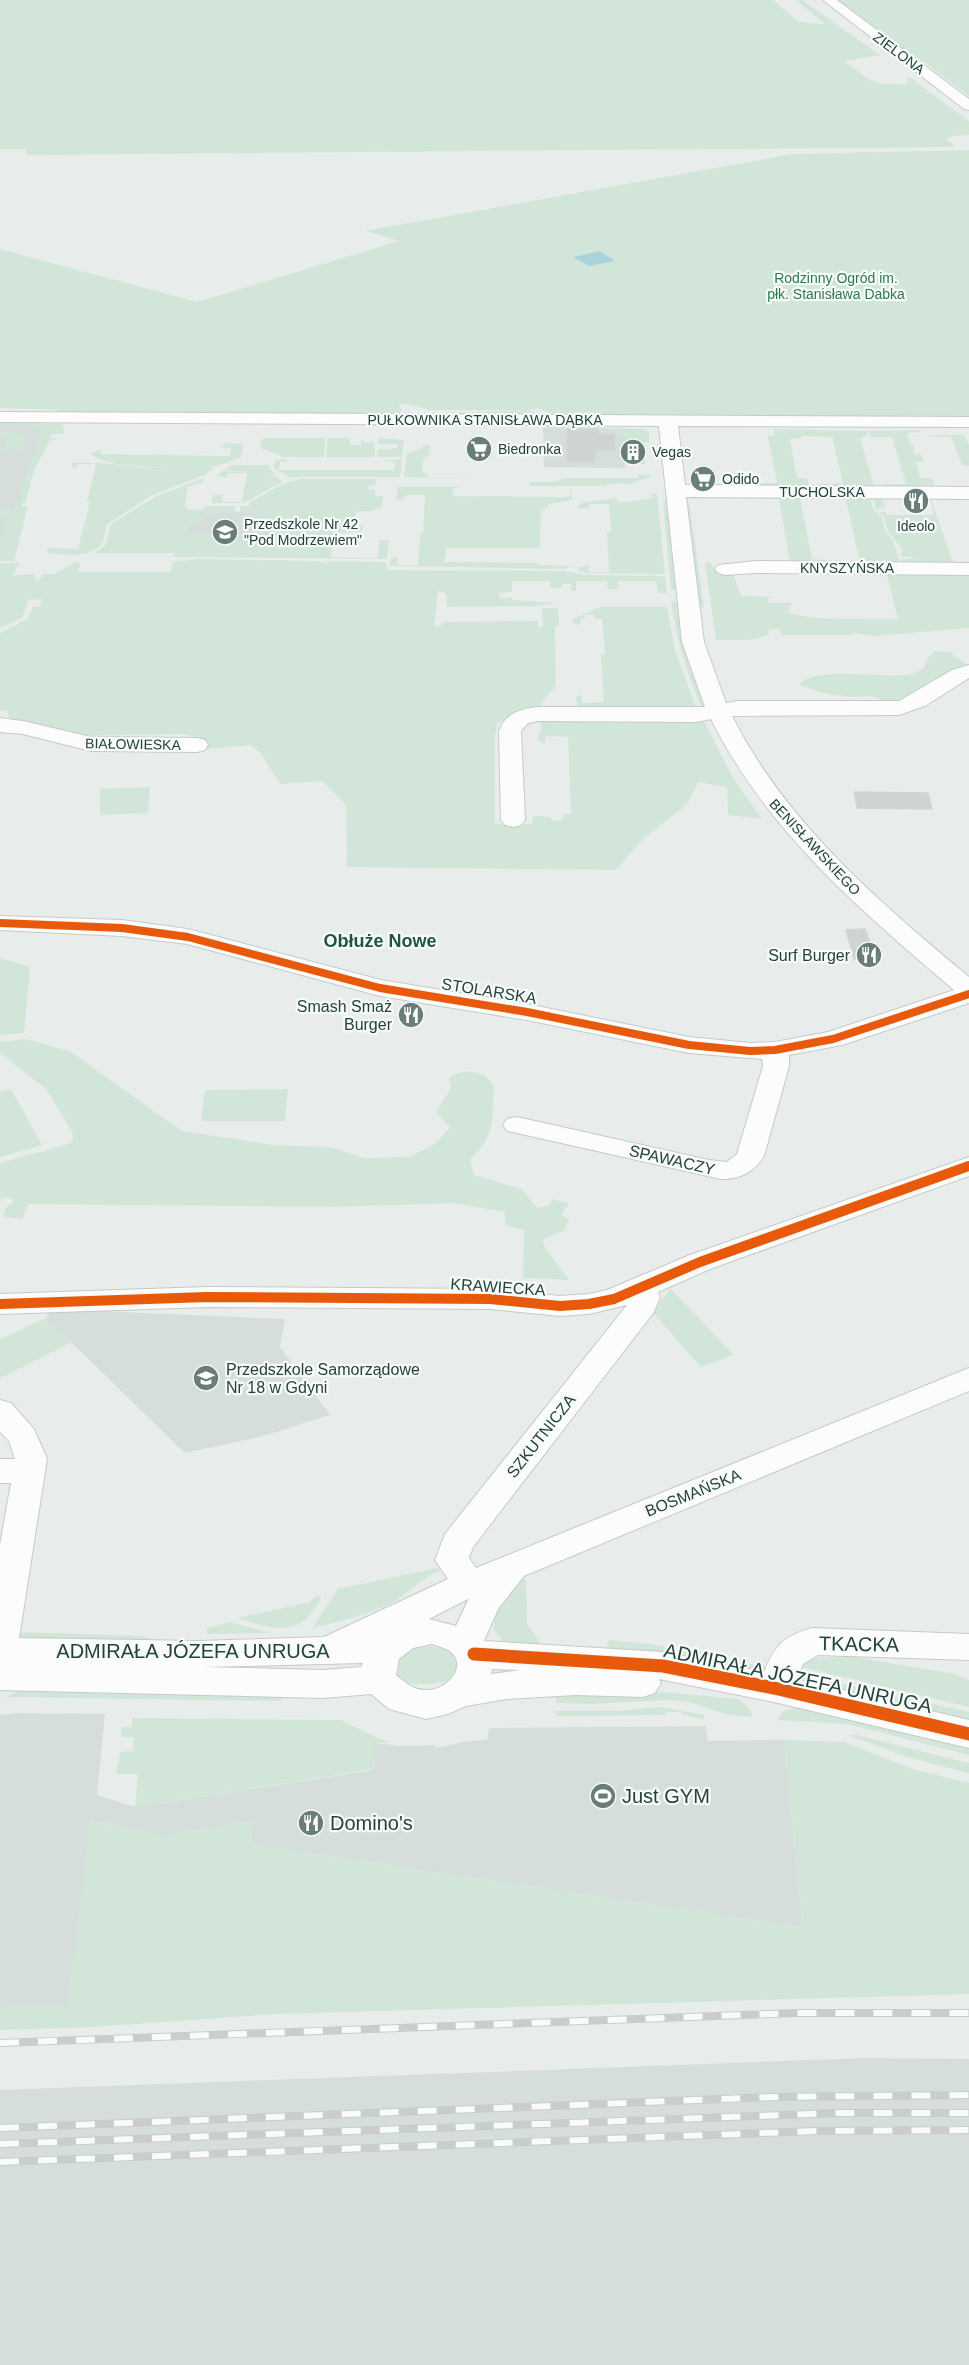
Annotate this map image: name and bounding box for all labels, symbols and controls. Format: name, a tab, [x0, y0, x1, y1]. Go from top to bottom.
street label: ZIELONA	[870, 29, 928, 78]
park label: Rodzinny Ogród im. płk. Stanisława Dabka	[767, 270, 905, 302]
street label: PUŁKOWNIKA STANISŁAWA DĄBKA	[367, 412, 603, 428]
supermarket icon: Biedronka	[464, 434, 494, 464]
building icon: Vegas	[618, 437, 648, 467]
place label: Biedronka	[498, 441, 561, 457]
place label: Vegas	[652, 444, 691, 460]
supermarket icon: Odido	[688, 464, 718, 494]
place label: Odido	[722, 471, 760, 487]
street label: TUCHOLSKA	[779, 484, 865, 500]
restaurant icon: Ideolo	[901, 486, 931, 516]
place label: Przedszkole Nr 42 "Pod Modrzewiem"	[244, 516, 362, 548]
school or university icon: Przedszkole Nr 42 "Pod Modrzewiem"	[210, 517, 240, 547]
place label: Ideolo	[897, 518, 935, 534]
street label: KNYSZYŃSKA	[800, 560, 895, 576]
street label: BIAŁOWIESKA	[85, 735, 182, 753]
street label: BENISŁAWSKIEGO	[766, 796, 864, 898]
district label: Obłuże Nowe	[323, 931, 437, 951]
restaurant icon: Surf Burger	[854, 940, 884, 970]
place label: Surf Burger	[768, 947, 851, 964]
street label: STOLARSKA	[440, 975, 538, 1007]
place label: Smash Smaż Burger	[297, 998, 393, 1033]
restaurant icon: Smash Smaż Burger	[396, 1000, 426, 1030]
street label: SPAWACZY	[627, 1142, 717, 1178]
street label: KRAWIECKA	[450, 1275, 547, 1299]
place label: Przedszkole Samorządowe Nr 18 w Gdyni	[226, 1361, 420, 1396]
school or university icon: Przedszkole Samorządowe Nr 18 w Gdyni	[191, 1363, 221, 1393]
street label: SZKUTNICZA	[503, 1391, 579, 1481]
street label: BOSMAŃSKA	[642, 1465, 743, 1520]
street label: TKACKA	[819, 1632, 900, 1656]
street label: ADMIRAŁA JÓZEFA UNRUGA	[662, 1639, 935, 1717]
street label: ADMIRAŁA JÓZEFA UNRUGA	[56, 1640, 330, 1662]
sports icon: Just GYM	[588, 1781, 618, 1811]
place label: Just GYM	[622, 1785, 710, 1807]
restaurant icon: Domino's	[296, 1808, 326, 1838]
place label: Domino's	[330, 1812, 413, 1834]

